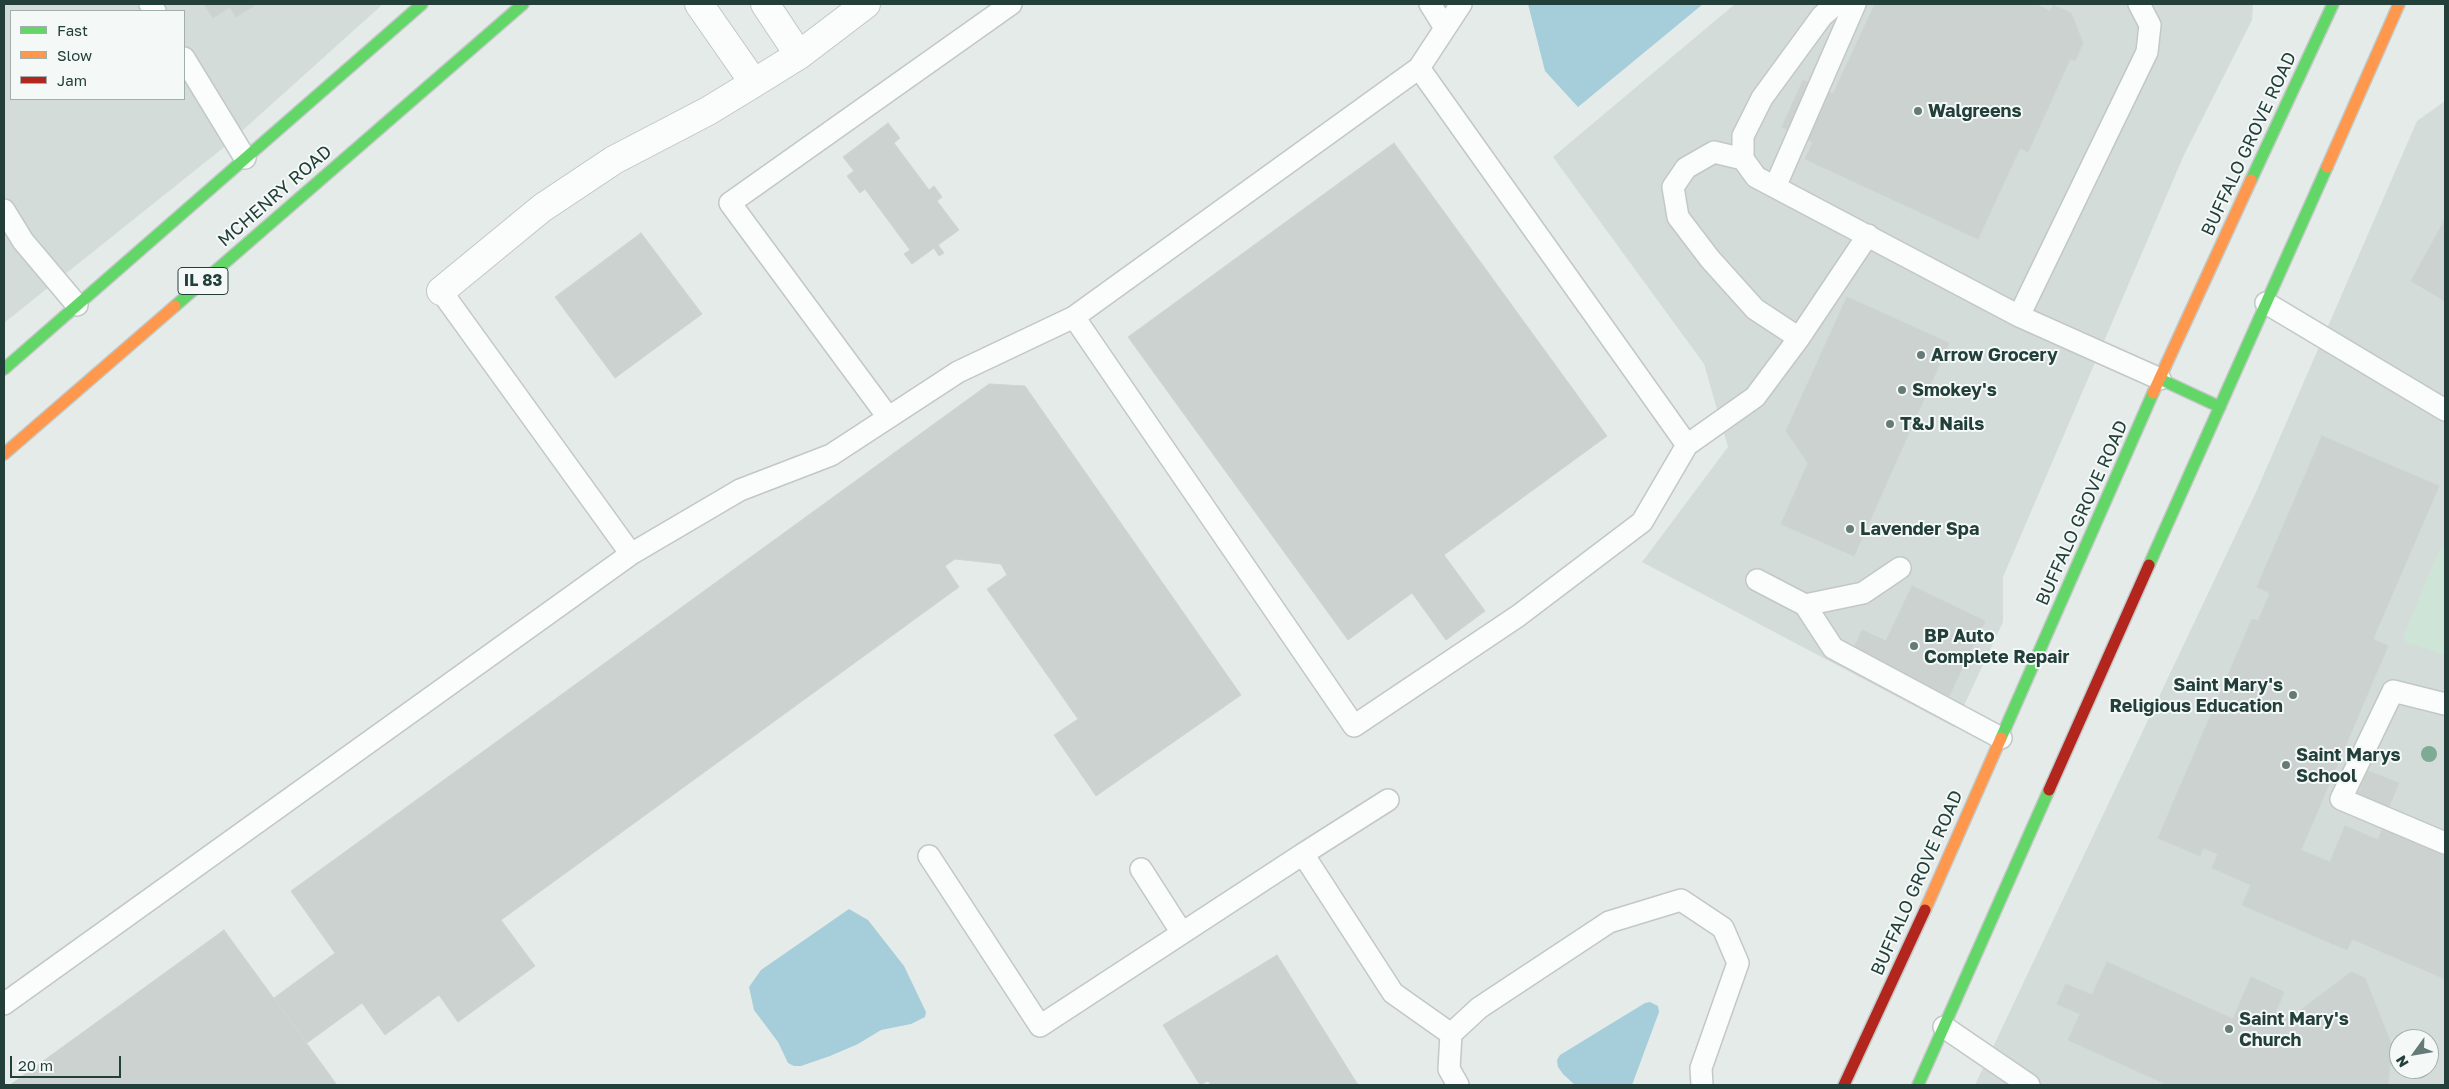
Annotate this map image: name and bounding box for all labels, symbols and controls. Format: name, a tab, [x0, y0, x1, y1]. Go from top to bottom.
legend	[10, 10, 185, 100]
text: Fast	[57, 21, 88, 39]
text: Slow	[57, 46, 92, 64]
street label: BUFFALO GROVE ROAD	[2197, 49, 2301, 239]
text: Jam	[57, 71, 87, 89]
place label: Walgreens	[1928, 100, 2022, 122]
marker: Walgreens	[1912, 105, 1924, 117]
street label: MCHENRY ROAD	[214, 141, 336, 251]
road number: IL 83	[178, 268, 228, 294]
place label: Arrow Grocery	[1931, 344, 2058, 366]
marker: Arrow Grocery	[1915, 349, 1927, 361]
place label: Smokey's	[1912, 379, 1997, 401]
marker: Smokey's	[1896, 384, 1908, 396]
place label: T&J Nails	[1900, 413, 1984, 435]
street label: BUFFALO GROVE ROAD	[2031, 417, 2133, 609]
marker: T&J Nails	[1884, 418, 1896, 430]
place label: Lavender Spa	[1860, 518, 1979, 540]
marker: Lavender Spa	[1844, 523, 1856, 535]
place label: BP Auto Complete Repair	[1924, 625, 2070, 668]
marker: BP Auto Complete Repair	[1908, 640, 1920, 652]
place label: Saint Mary's Religious Education	[2110, 674, 2283, 716]
marker: Saint Mary's Religious Education	[2287, 689, 2299, 701]
place label: Saint Marys School	[2296, 744, 2401, 786]
marker: Saint Marys School	[2280, 759, 2292, 771]
street label: BUFFALO GROVE ROAD	[1866, 787, 1968, 979]
place label: Saint Mary's Church	[2239, 1008, 2349, 1050]
marker: Saint Mary's Church	[2223, 1023, 2235, 1035]
north arrow	[2389, 1029, 2439, 1079]
scale bar	[12, 1046, 124, 1078]
text: N	[2392, 1053, 2412, 1071]
text: 20 m	[18, 1056, 53, 1074]

